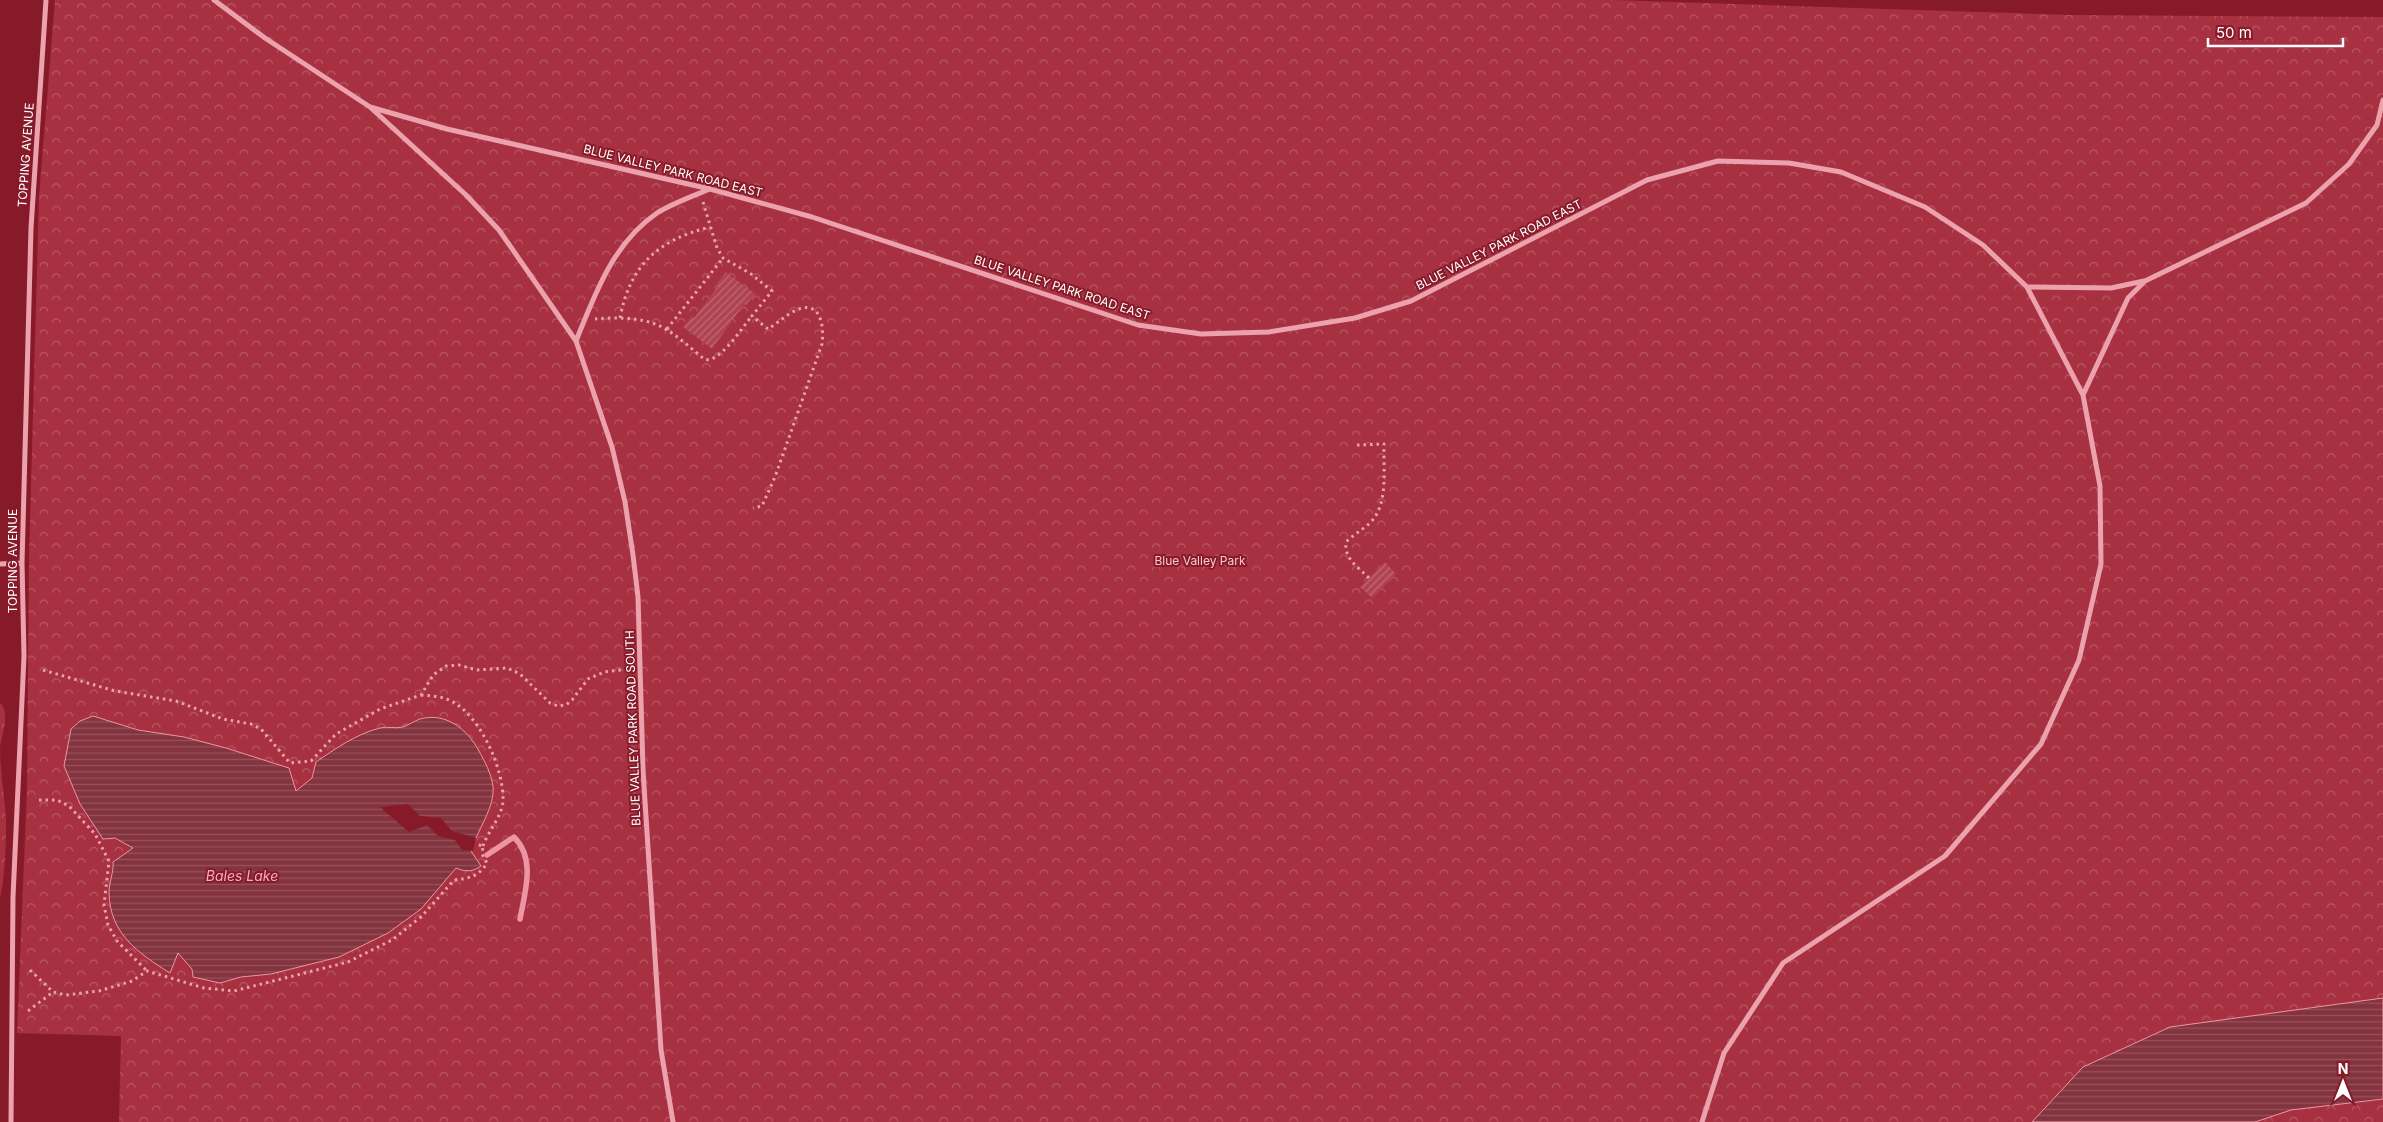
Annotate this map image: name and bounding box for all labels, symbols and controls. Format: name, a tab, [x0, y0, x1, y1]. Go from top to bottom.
scale bar	[2208, 15, 2343, 47]
text: 50 m	[2216, 23, 2252, 42]
street label: TOPPING AVENUE	[14, 102, 37, 208]
street label: BLUE VALLEY PARK ROAD EAST	[582, 141, 765, 200]
street label: BLUE VALLEY PARK ROAD EAST	[1413, 196, 1584, 293]
street label: BLUE VALLEY PARK ROAD EAST	[972, 252, 1152, 323]
street label: TOPPING AVENUE	[5, 509, 20, 613]
park label: Blue Valley Park	[1154, 553, 1246, 568]
street label: BLUE VALLEY PARK ROAD SOUTH	[622, 630, 643, 826]
water label: Bales Lake	[206, 867, 278, 884]
north arrow	[2318, 1057, 2368, 1107]
text: N	[2338, 1060, 2348, 1077]

